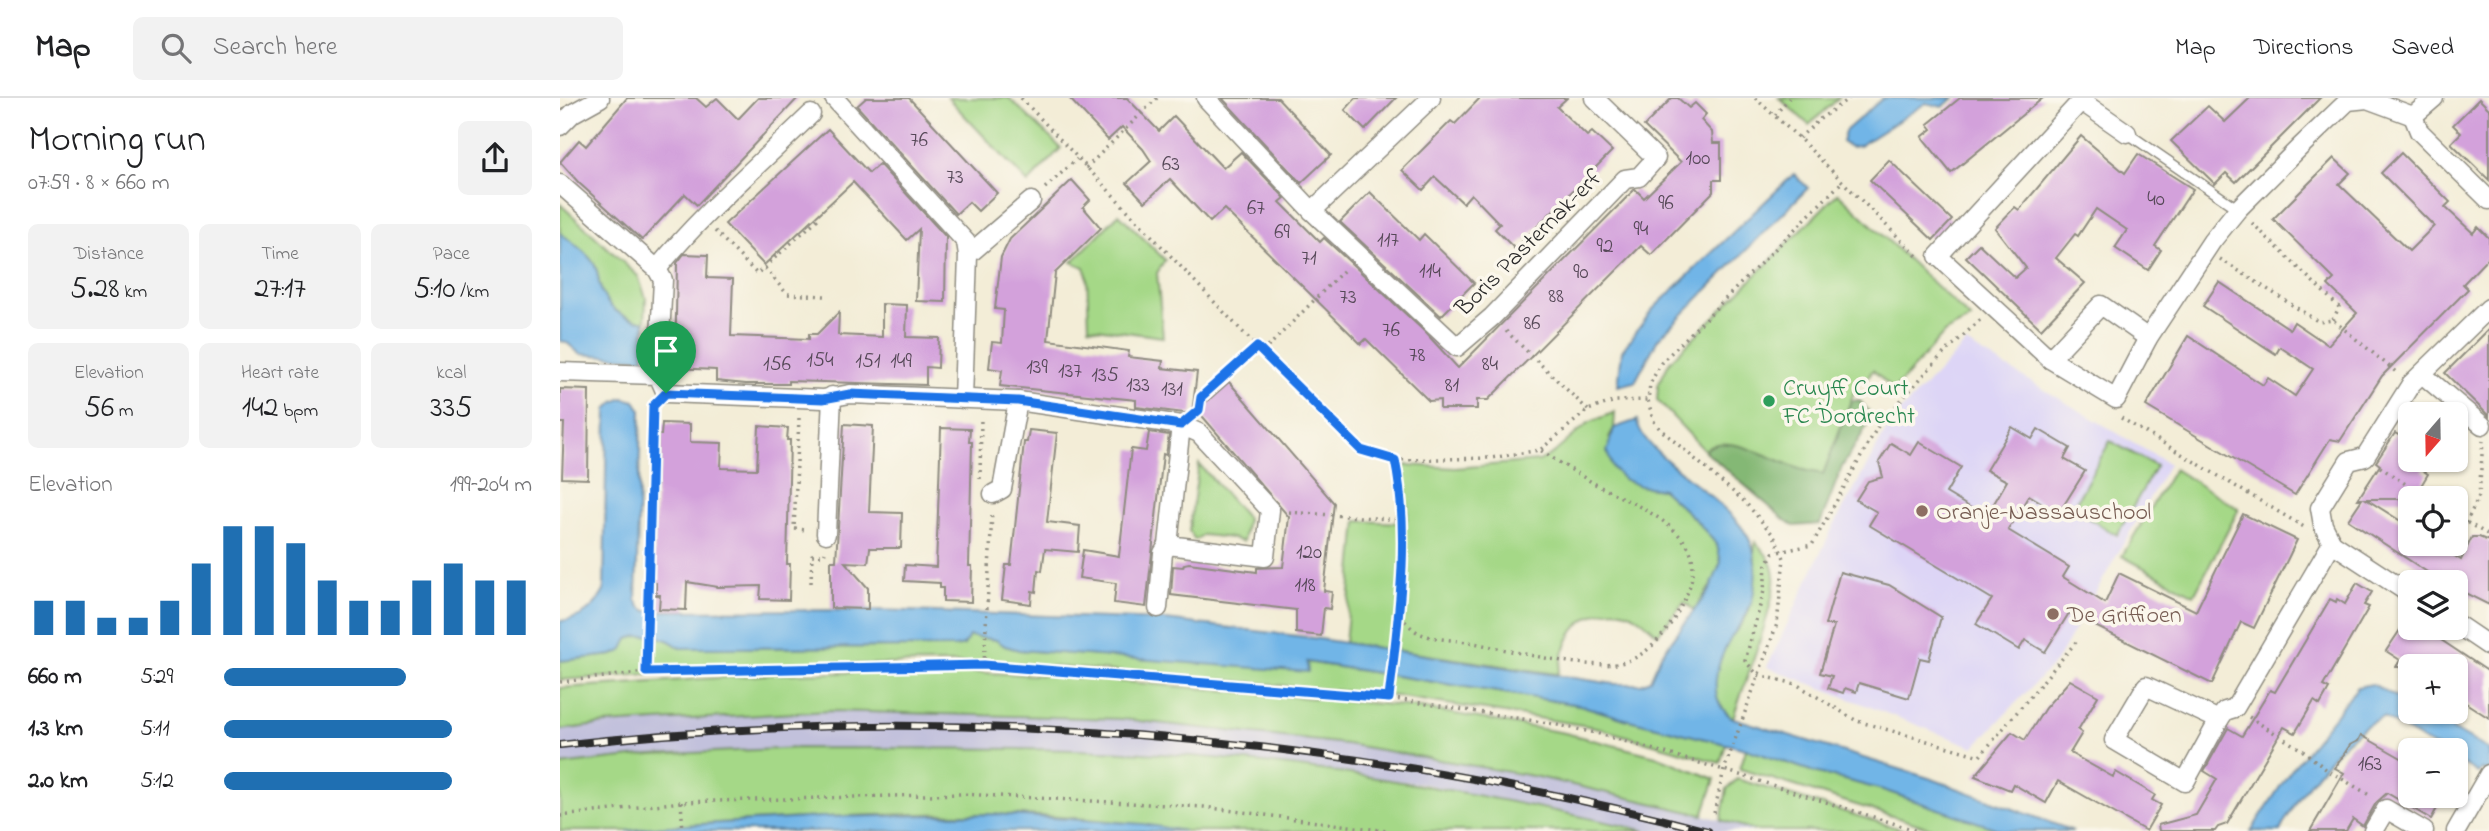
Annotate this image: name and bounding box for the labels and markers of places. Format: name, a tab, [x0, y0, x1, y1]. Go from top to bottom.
pin	[636, 321, 696, 393]
place label: Cruyff Court FC Dordrecht	[1782, 372, 1915, 435]
marker: Cruyff Court FC Dordrecht	[1761, 393, 1777, 409]
place label: Oranje-Nassauschool	[1936, 496, 2151, 531]
marker: Oranje-Nassauschool	[1914, 503, 1930, 519]
place label: De Griffioen	[2066, 599, 2182, 634]
marker: De Griffioen	[2045, 606, 2061, 622]

